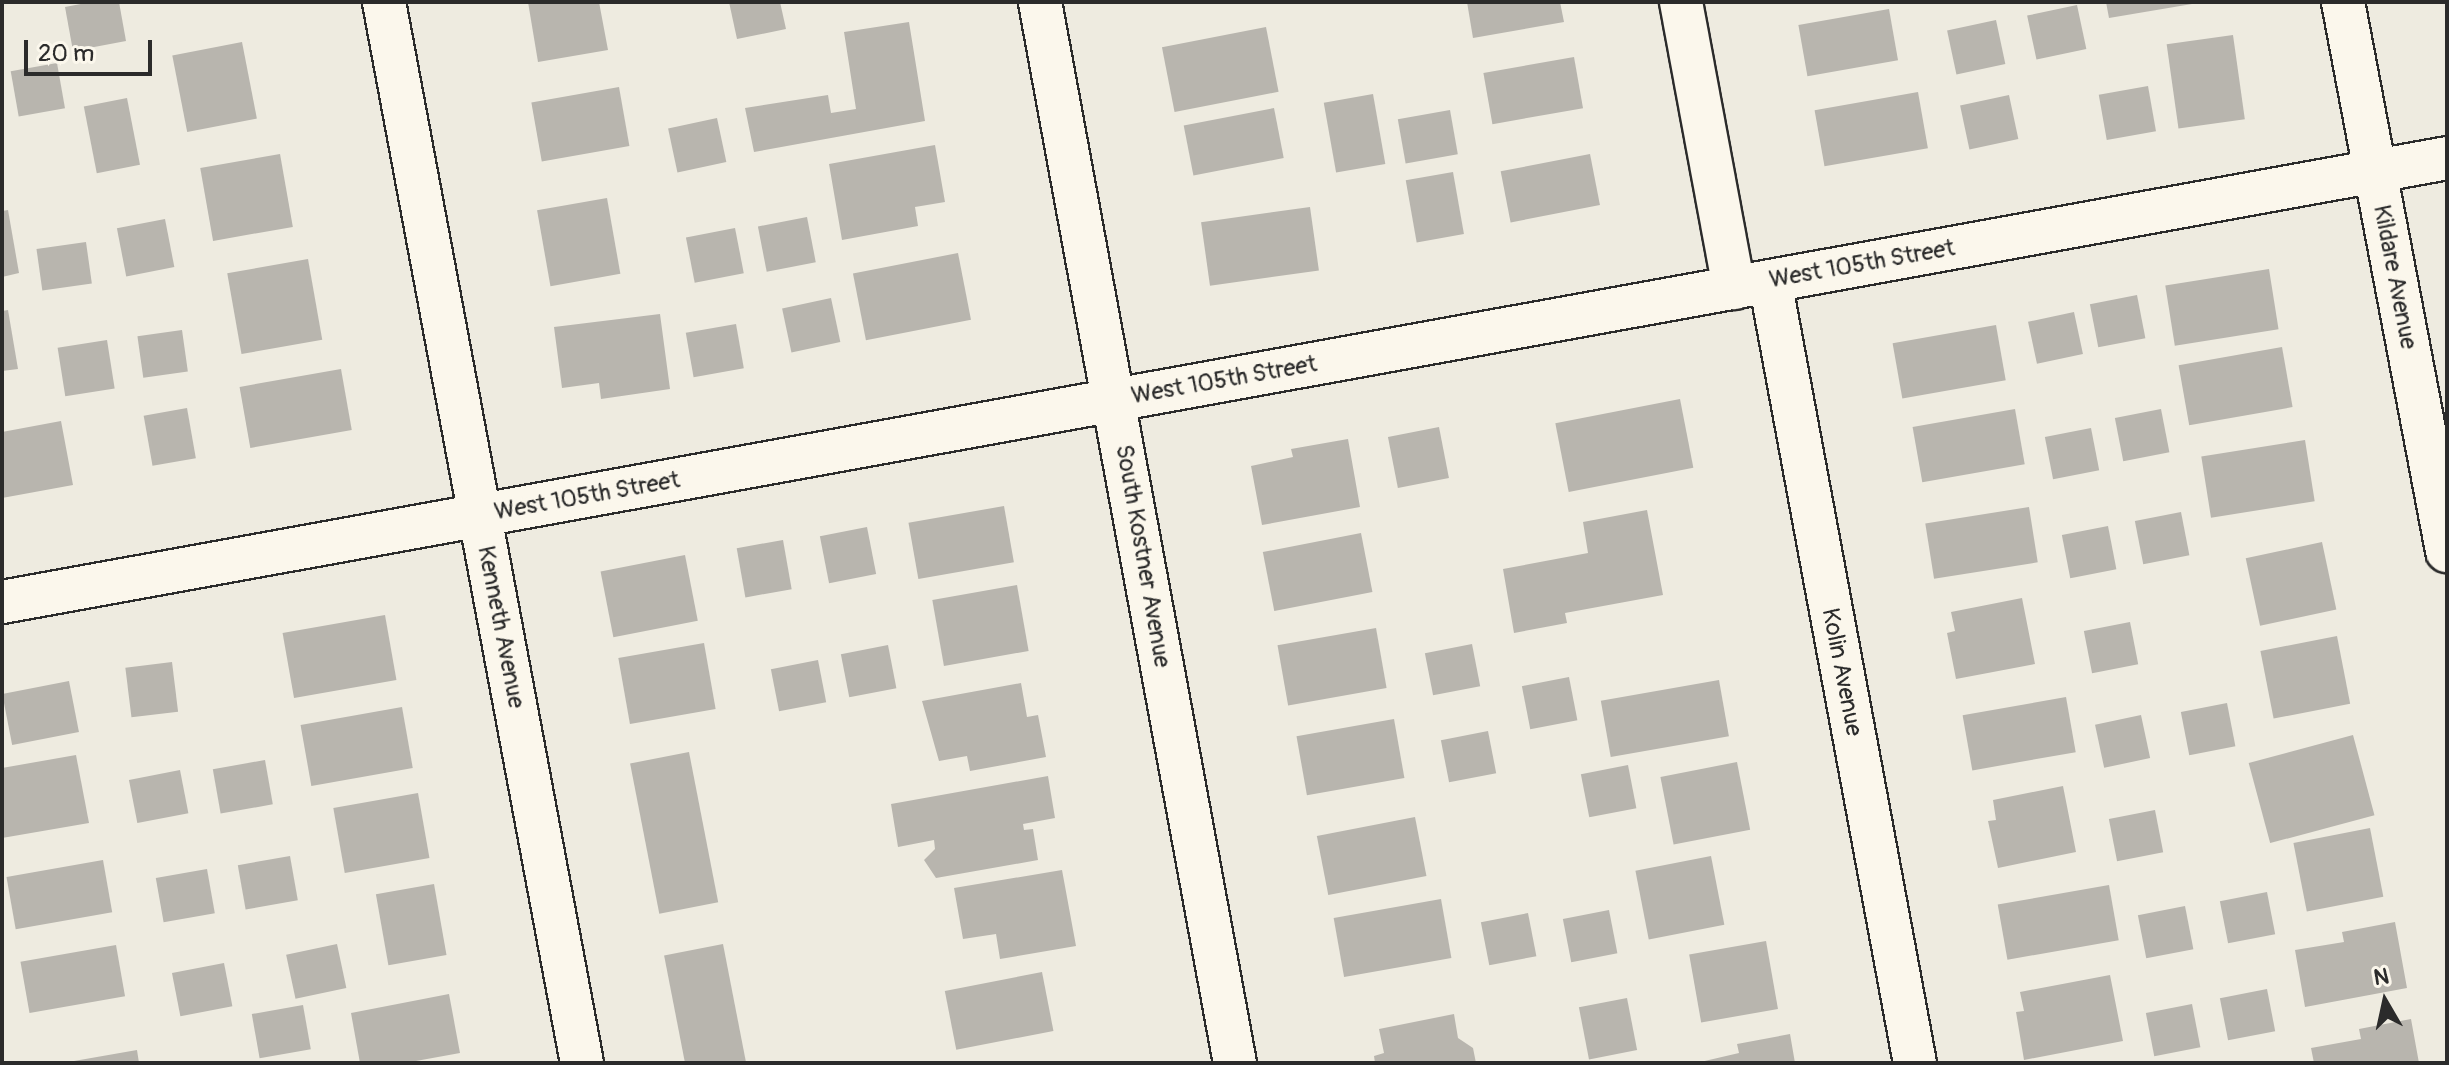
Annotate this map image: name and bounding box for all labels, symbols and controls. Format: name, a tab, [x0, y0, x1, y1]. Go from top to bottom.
scale bar	[28, 24, 156, 74]
text: 20 m	[38, 39, 94, 68]
street label: Kildare Avenue	[2367, 202, 2423, 352]
street label: West 105th Street	[1767, 234, 1957, 294]
street label: West 105th Street	[1129, 350, 1319, 410]
street label: South Kostner Avenue	[1109, 442, 1177, 670]
street label: West 105th Street	[492, 466, 682, 526]
street label: Kenneth Avenue	[471, 543, 531, 711]
street label: Kolin Avenue	[1815, 606, 1869, 738]
north arrow	[2345, 961, 2425, 1041]
text: N	[2372, 962, 2391, 992]

